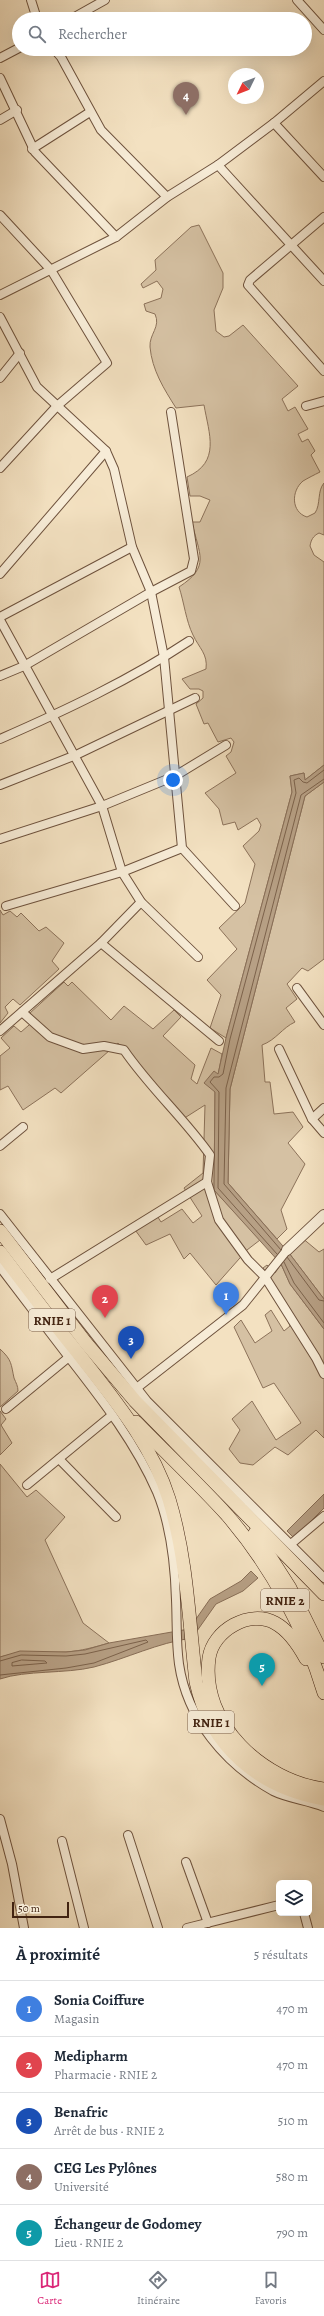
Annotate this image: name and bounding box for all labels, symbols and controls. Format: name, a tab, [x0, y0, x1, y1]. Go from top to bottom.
search box	[12, 12, 312, 56]
icon: search	[26, 23, 48, 45]
text: Rechercher	[58, 24, 127, 44]
north arrow	[228, 68, 264, 104]
pin: 4	[173, 82, 199, 115]
your location	[163, 770, 183, 790]
pin: 1	[213, 1282, 239, 1315]
pin: 2	[92, 1285, 118, 1318]
road number: RNIE 1	[29, 1309, 75, 1331]
pin: 3	[118, 1326, 144, 1359]
road number: RNIE 2	[261, 1589, 309, 1611]
pin: 5	[249, 1653, 275, 1686]
road number: RNIE 1	[188, 1711, 234, 1733]
map controls	[276, 1880, 312, 1916]
button: layers	[276, 1880, 312, 1916]
scale bar	[12, 1900, 69, 1919]
text: 50 m	[18, 1901, 40, 1916]
text: À proximité	[16, 1943, 100, 1966]
text: 5 résultats	[254, 1946, 308, 1963]
text: Sonia Coiffure	[54, 1990, 145, 2010]
text: 1	[27, 2000, 31, 2017]
text: 470 m	[276, 2000, 308, 2017]
text: Magasin	[54, 2010, 99, 2027]
text: Medipharm	[54, 2046, 128, 2066]
text: 2	[26, 2056, 32, 2073]
text: 470 m	[276, 2056, 308, 2073]
text: Pharmacie · RNIE 2	[54, 2066, 157, 2083]
text: Benafric	[54, 2102, 108, 2122]
text: 3	[26, 2112, 32, 2129]
text: 510 m	[278, 2112, 308, 2129]
text: Arrêt de bus · RNIE 2	[54, 2122, 164, 2139]
text: CEG Les Pylônes	[54, 2158, 157, 2178]
text: 4	[26, 2168, 32, 2185]
text: 580 m	[276, 2168, 308, 2185]
text: Université	[54, 2178, 109, 2195]
text: Échangeur de Godomey	[54, 2214, 202, 2234]
text: 5	[26, 2224, 32, 2241]
text: 790 m	[276, 2224, 308, 2241]
text: Lieu · RNIE 2	[54, 2234, 123, 2251]
tab: Carte	[37, 2269, 62, 2308]
tab: Itinéraire	[137, 2269, 180, 2308]
tab: Favoris	[255, 2269, 287, 2308]

